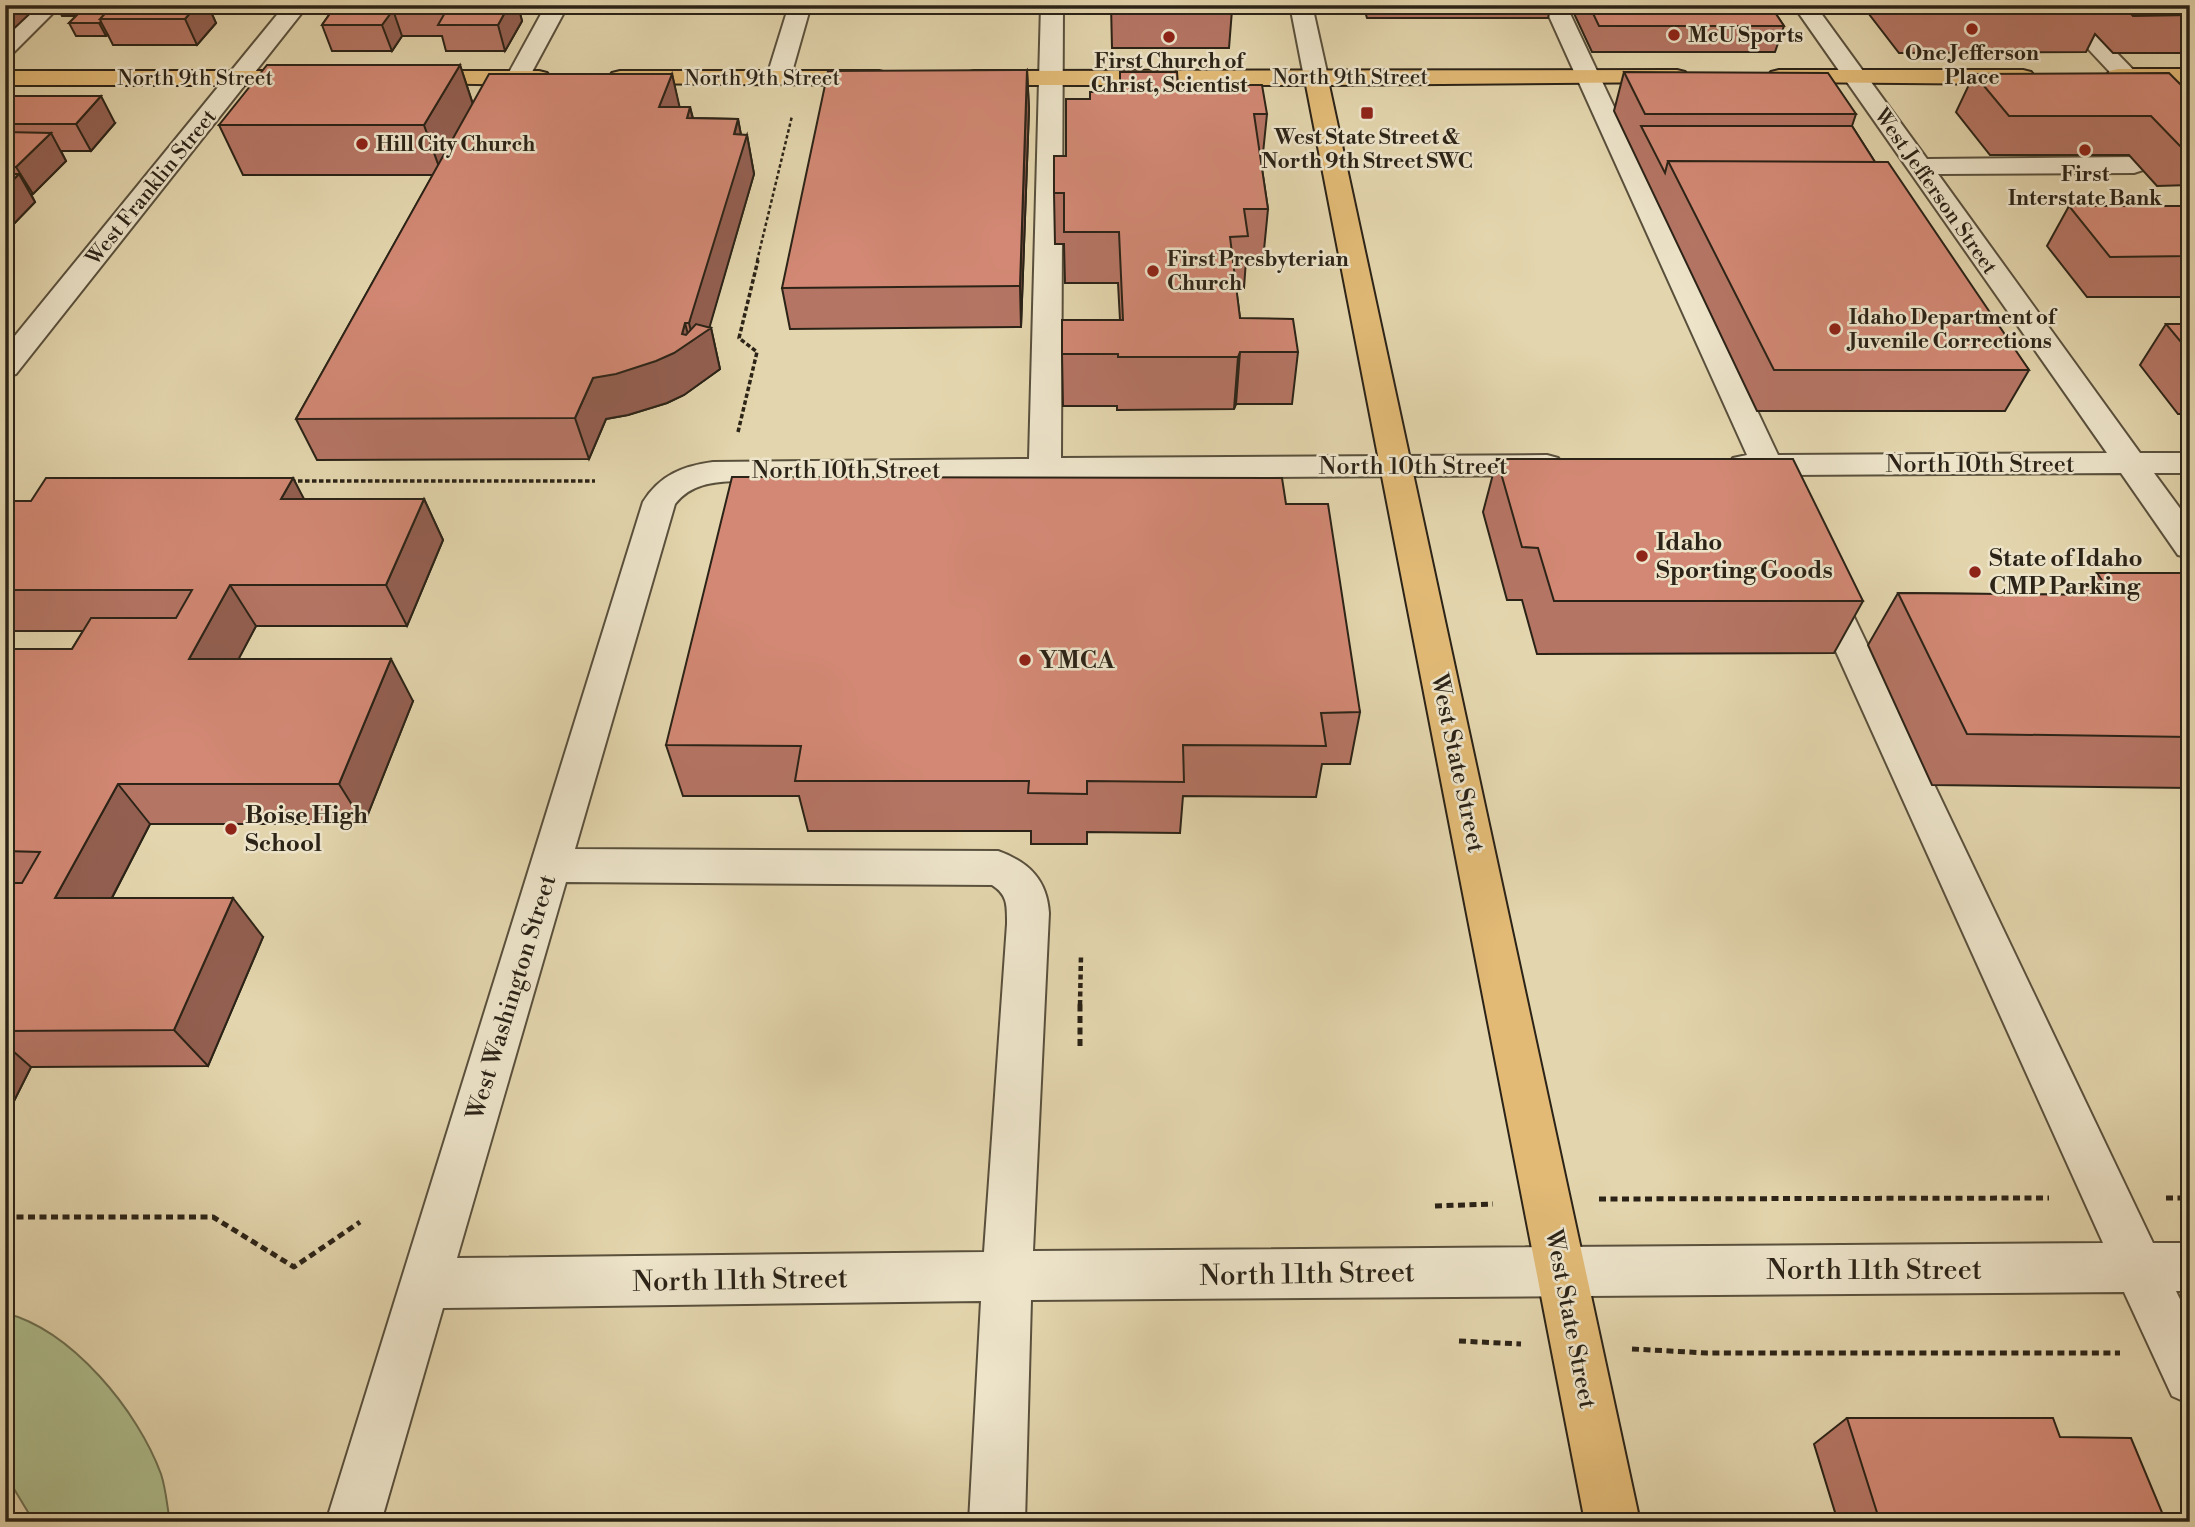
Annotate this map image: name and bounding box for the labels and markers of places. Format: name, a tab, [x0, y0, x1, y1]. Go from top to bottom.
marker: One Jefferson Place	[1964, 21, 1980, 37]
place label: McU Sports	[1688, 23, 1803, 49]
marker: McU Sports	[1666, 27, 1682, 43]
marker: First Church of Christ, Scientist	[1161, 29, 1177, 45]
place label: One Jefferson Place	[1905, 41, 2039, 91]
place label: First Church of Christ, Scientist	[1091, 49, 1248, 99]
marker: West State Street & North 9th Street SWC	[1359, 105, 1375, 121]
place label: West State Street & North 9th Street SWC	[1261, 125, 1473, 175]
place label: Hill City Church	[376, 132, 535, 158]
marker: Hill City Church	[354, 136, 370, 152]
marker: First Interstate Bank	[2077, 142, 2093, 158]
place label: First Interstate Bank	[2008, 162, 2163, 212]
place label: First Presbyterian Church	[1167, 247, 1349, 297]
marker: First Presbyterian Church	[1145, 263, 1161, 279]
place label: Idaho Department of Juvenile Corrections	[1846, 305, 2058, 355]
marker: Idaho Department of Juvenile Corrections	[1827, 321, 1843, 337]
place label: Idaho Sporting Goods	[1656, 528, 1833, 586]
place label: State of Idaho CMP Parking	[1989, 544, 2143, 602]
marker: Idaho Sporting Goods	[1634, 548, 1650, 564]
marker: State of Idaho CMP Parking	[1967, 564, 1983, 580]
place label: YMCA	[1039, 646, 1115, 676]
marker: YMCA	[1017, 652, 1033, 668]
place label: Boise High School	[245, 801, 368, 859]
marker: Boise High School	[223, 821, 239, 837]

